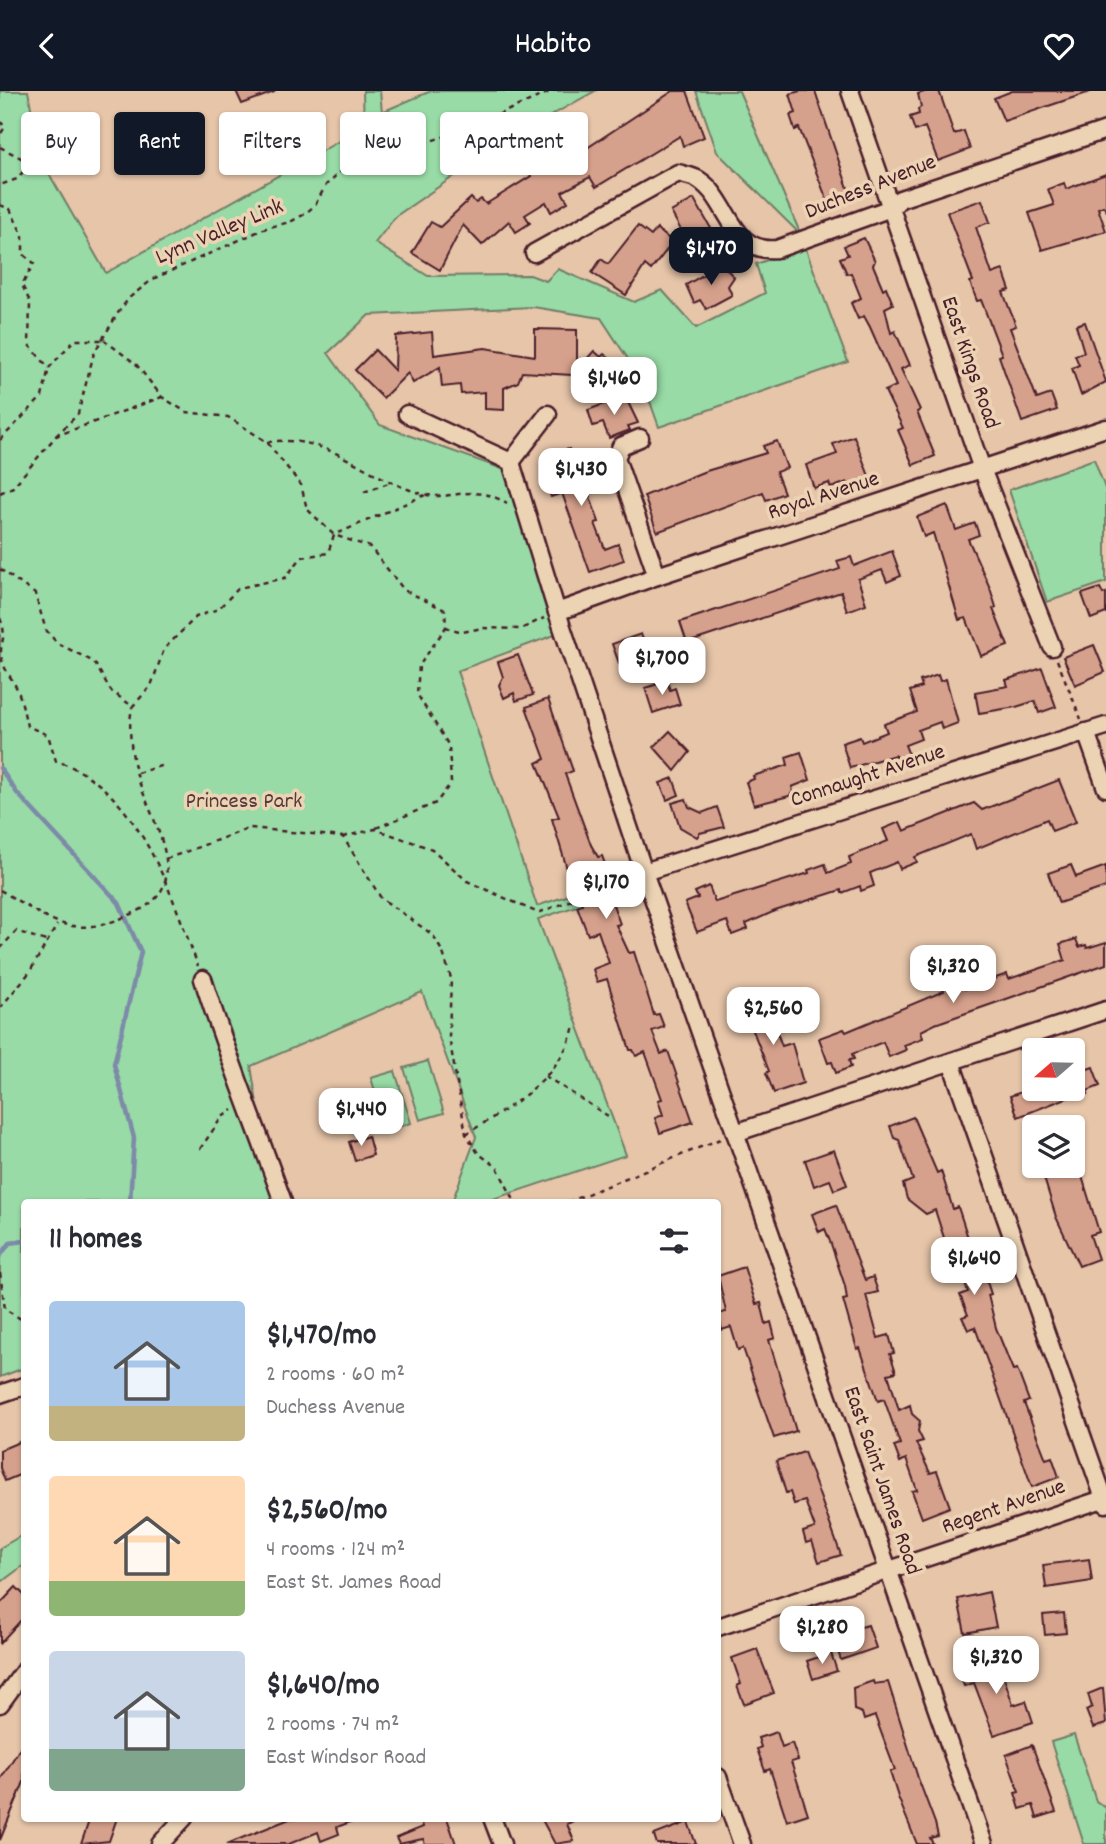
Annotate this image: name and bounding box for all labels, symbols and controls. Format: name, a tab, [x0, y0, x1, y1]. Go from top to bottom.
text: Habito	[514, 23, 592, 69]
icon: back	[28, 27, 66, 65]
icon: heart	[1040, 27, 1078, 65]
chip: Buy	[21, 112, 100, 175]
chip: Rent	[114, 112, 205, 175]
chip: Filters	[219, 112, 326, 175]
chip: New	[340, 112, 426, 175]
chip: Apartment	[440, 112, 588, 175]
street label: Duchess Avenue	[800, 147, 942, 229]
street label: Lynn Valley Link	[151, 191, 289, 275]
pin: $1,470	[654, 227, 768, 287]
text: $1,470	[685, 233, 737, 266]
street label: East Kings Road	[931, 292, 1007, 434]
pin: $1,460	[557, 357, 671, 417]
text: $1,460	[587, 363, 641, 396]
pin: $1,430	[524, 449, 638, 508]
text: $1,430	[554, 454, 608, 487]
street label: Royal Avenue	[764, 464, 884, 530]
pin: $1,700	[605, 637, 719, 697]
text: $1,700	[635, 643, 689, 676]
street label: Connaught Avenue	[786, 736, 950, 818]
park label: Princess Park	[185, 786, 303, 819]
pin: $1,170	[549, 861, 663, 921]
text: $1,170	[582, 867, 630, 900]
pin: $1,320	[896, 946, 1010, 1005]
text: $1,320	[926, 951, 980, 984]
pin: $2,560	[716, 988, 830, 1047]
text: $2,560	[743, 993, 803, 1026]
north arrow	[1022, 1038, 1085, 1101]
map controls	[1022, 1038, 1085, 1178]
pin: $1,440	[304, 1089, 418, 1148]
text: $1,440	[335, 1094, 387, 1127]
button: layers	[1022, 1115, 1085, 1178]
text: 11 homes	[49, 1220, 143, 1263]
icon: filters	[655, 1222, 693, 1260]
pin: $1,640	[917, 1237, 1031, 1297]
text: $1,640	[947, 1243, 1001, 1276]
text: $1,470/mo	[266, 1316, 376, 1359]
icon: home	[105, 1329, 189, 1413]
text: 2 rooms · 60 m²	[266, 1359, 405, 1392]
street label: East Saint James Road	[833, 1382, 929, 1580]
text: Duchess Avenue	[266, 1392, 405, 1425]
street label: Regent Avenue	[938, 1471, 1070, 1545]
text: $2,560/mo	[266, 1491, 387, 1534]
icon: home	[105, 1504, 189, 1588]
text: 4 rooms · 124 m²	[266, 1534, 405, 1567]
text: East St. James Road	[266, 1567, 441, 1600]
pin: $1,280	[765, 1607, 879, 1666]
text: $1,280	[796, 1612, 848, 1645]
pin: $1,320	[939, 1637, 1053, 1696]
text: $1,320	[969, 1642, 1023, 1675]
text: $1,640/mo	[266, 1666, 380, 1709]
icon: home	[105, 1679, 189, 1763]
text: 2 rooms · 74 m²	[266, 1709, 399, 1742]
text: East Windsor Road	[266, 1742, 426, 1775]

